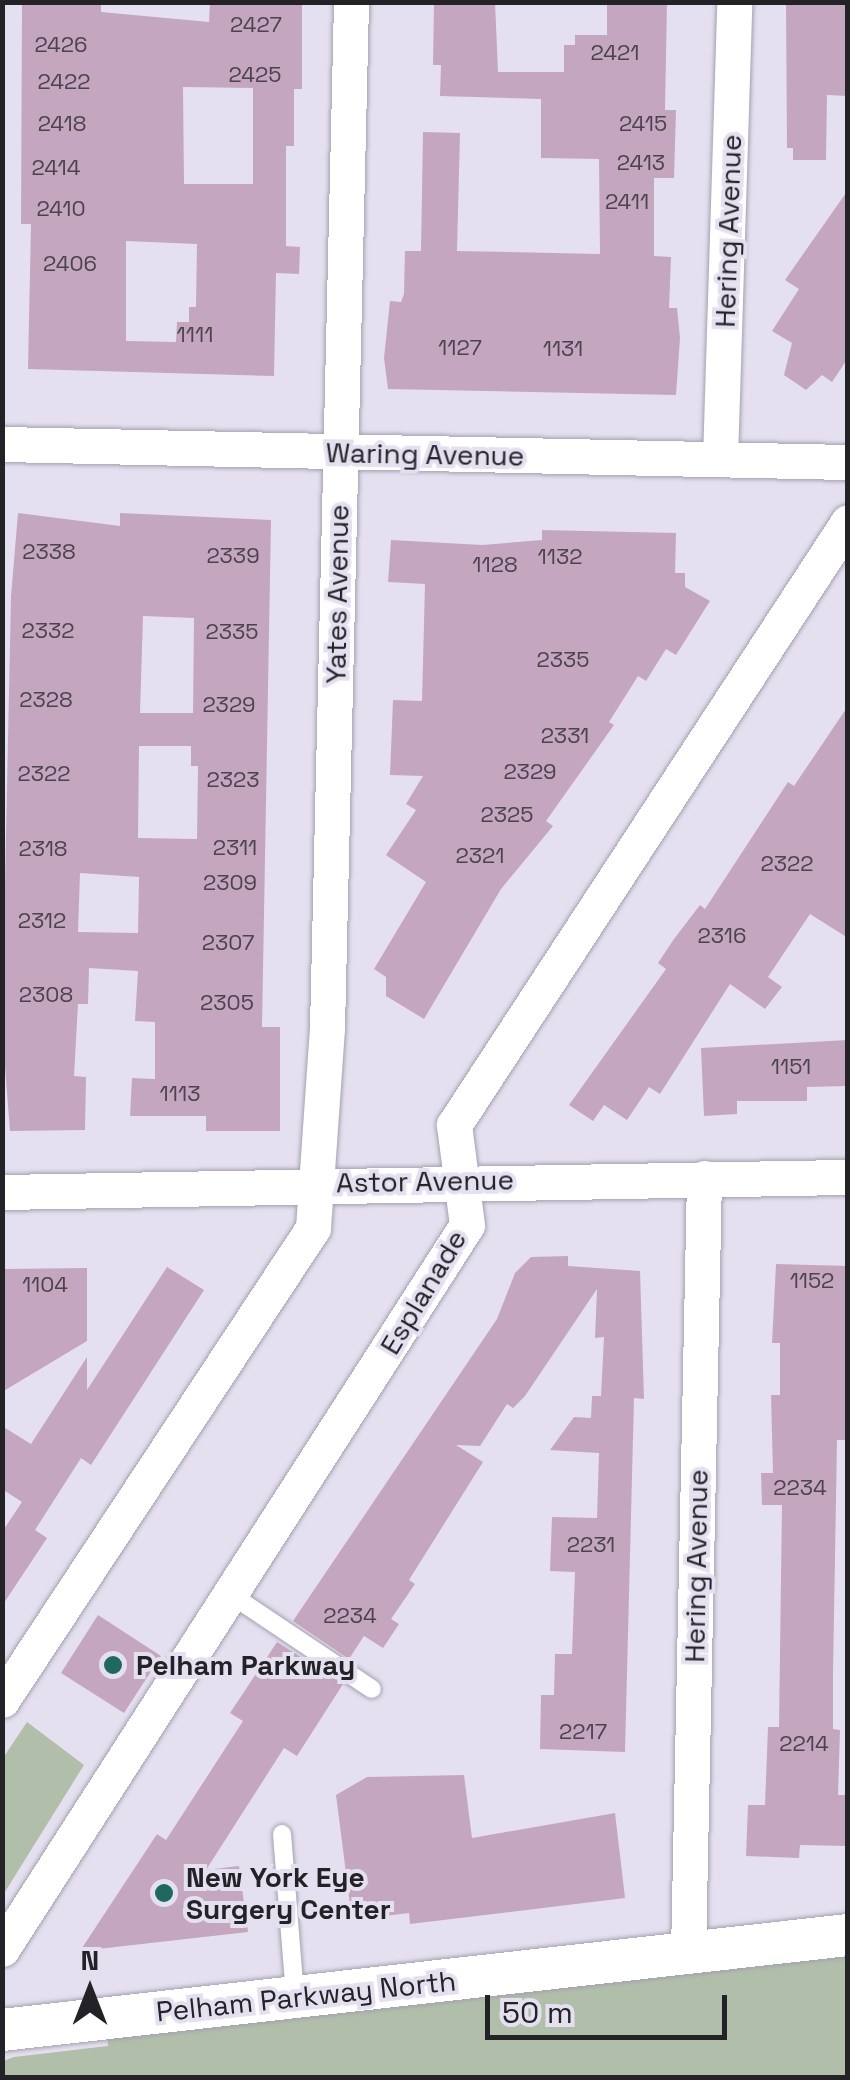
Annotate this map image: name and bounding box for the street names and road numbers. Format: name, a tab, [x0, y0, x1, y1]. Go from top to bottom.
street label: Hering Avenue	[708, 134, 748, 328]
street label: Waring Avenue	[325, 435, 525, 473]
street label: Yates Avenue	[319, 504, 355, 684]
street label: Astor Avenue	[336, 1163, 514, 1199]
street label: Esplanade	[373, 1224, 473, 1360]
street label: Hering Avenue	[678, 1469, 714, 1663]
street label: Pelham Parkway North	[154, 1964, 458, 2028]

